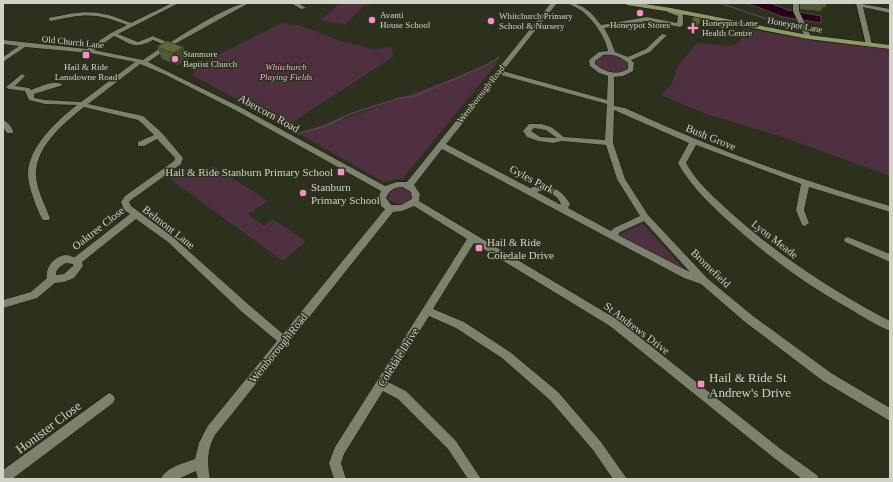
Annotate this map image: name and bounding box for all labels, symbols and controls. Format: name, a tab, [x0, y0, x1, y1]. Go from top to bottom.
marker: Honeypot Stores	[635, 8, 645, 18]
place label: Avanti House School	[380, 10, 431, 30]
place label: Whitchurch Primary School & Nursery	[499, 11, 573, 31]
marker: Avanti House School	[367, 15, 377, 25]
street label: Honeypot Lane	[767, 15, 823, 35]
marker: Whitchurch Primary School & Nursery	[486, 16, 496, 26]
place label: Honeypot Lane Health Centre	[702, 18, 758, 38]
place label: Honeypot Stores	[610, 20, 671, 30]
marker: Honeypot Lane Health Centre	[687, 22, 699, 34]
street label: Old Church Lane	[41, 34, 105, 50]
place label: Stanmore Baptist Church	[183, 49, 238, 69]
marker: Hail & Ride Lansdowne Road	[81, 50, 91, 60]
marker: Stanmore Baptist Church	[170, 54, 180, 64]
place label: Hail & Ride Lansdowne Road	[55, 62, 118, 82]
park label: Whitchurch Playing Fields	[259, 62, 313, 82]
street label: Wemborough Road	[456, 63, 507, 125]
street label: Abercorn Road	[237, 91, 302, 135]
street label: Bush Grove	[684, 122, 738, 153]
street label: Gyles Park	[508, 162, 557, 196]
place label: Hail & Ride Stanburn Primary School	[165, 166, 333, 178]
marker: Hail & Ride Stanburn Primary School	[336, 167, 346, 177]
place label: Stanburn Primary School	[311, 181, 380, 206]
marker: Stanburn Primary School	[298, 188, 308, 198]
street label: Belmont Lane	[141, 203, 197, 251]
street label: Oaktree Close	[70, 204, 126, 252]
street label: Lyon Meade	[750, 217, 801, 261]
place label: Hail & Ride Coledale Drive	[487, 236, 554, 261]
marker: Hail & Ride Coledale Drive	[474, 243, 484, 253]
street label: Bromefield	[689, 246, 734, 290]
street label: St Andrews Drive	[602, 299, 672, 357]
street label: Wemborough Road	[246, 311, 310, 385]
street label: Coledale Drive	[375, 325, 421, 389]
place label: Hail & Ride St Andrew's Drive	[709, 370, 791, 400]
marker: Hail & Ride St Andrew's Drive	[696, 379, 706, 389]
street label: Honister Close	[13, 398, 84, 457]

